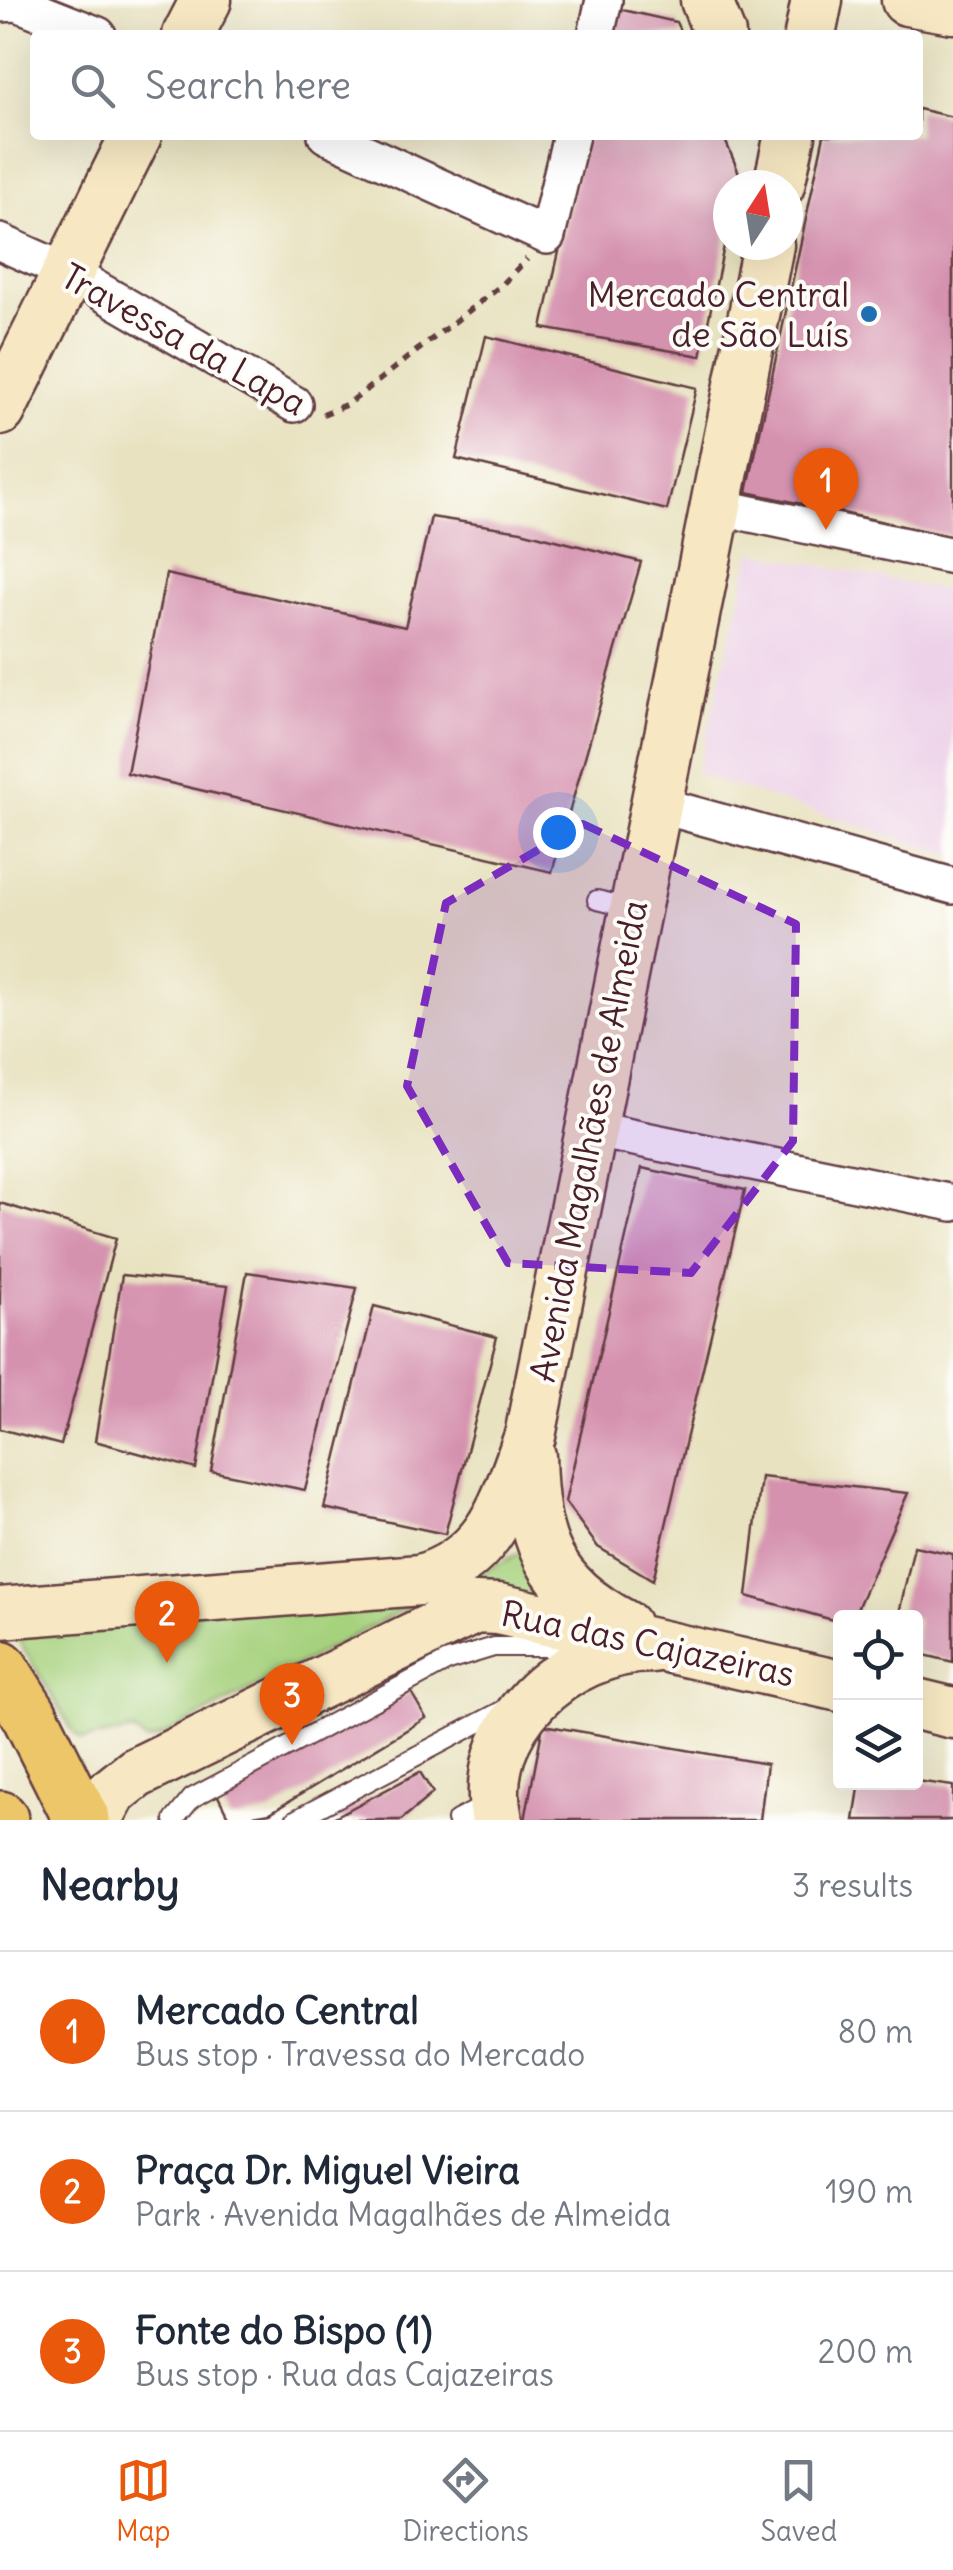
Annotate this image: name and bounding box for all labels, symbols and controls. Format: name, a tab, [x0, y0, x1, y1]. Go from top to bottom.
search box	[30, 30, 923, 140]
icon: search	[65, 58, 120, 113]
text: Search here	[145, 62, 351, 109]
north arrow	[713, 170, 803, 260]
street label: Travessa da Lapa	[54, 253, 314, 425]
place label: Mercado Central de São Luís	[588, 272, 849, 356]
marker: Mercado Central de São Luís	[858, 303, 880, 325]
pin: 1	[794, 448, 858, 530]
your location	[533, 807, 584, 858]
street label: Avenida Magalhães de Almeida	[520, 897, 656, 1385]
pin: 2	[134, 1580, 200, 1663]
street label: Rua das Cajazeiras	[497, 1590, 799, 1696]
map controls	[833, 1610, 923, 1790]
button: locate	[833, 1610, 923, 1700]
pin: 3	[260, 1662, 324, 1745]
button: layers	[833, 1700, 923, 1790]
text: Nearby	[40, 1859, 179, 1911]
text: 3 results	[792, 1865, 913, 1906]
text: Mercado Central	[135, 1987, 419, 2034]
text: 1	[66, 2011, 79, 2052]
text: 80 m	[838, 2011, 913, 2052]
text: Bus stop · Travessa do Mercado	[135, 2034, 585, 2075]
text: Praça Dr. Miguel Vieira	[135, 2147, 520, 2194]
text: 2	[64, 2171, 81, 2212]
text: 190 m	[825, 2171, 913, 2212]
text: Park · Avenida Magalhães de Almeida	[135, 2194, 671, 2235]
text: Fonte do Bispo (1)	[135, 2307, 433, 2354]
text: 3	[63, 2331, 82, 2372]
text: 200 m	[818, 2331, 913, 2372]
text: Bus stop · Rua das Cajazeiras	[135, 2354, 554, 2395]
tab: Map	[116, 2453, 171, 2549]
tab: Directions	[402, 2453, 529, 2549]
tab: Saved	[760, 2453, 837, 2549]

